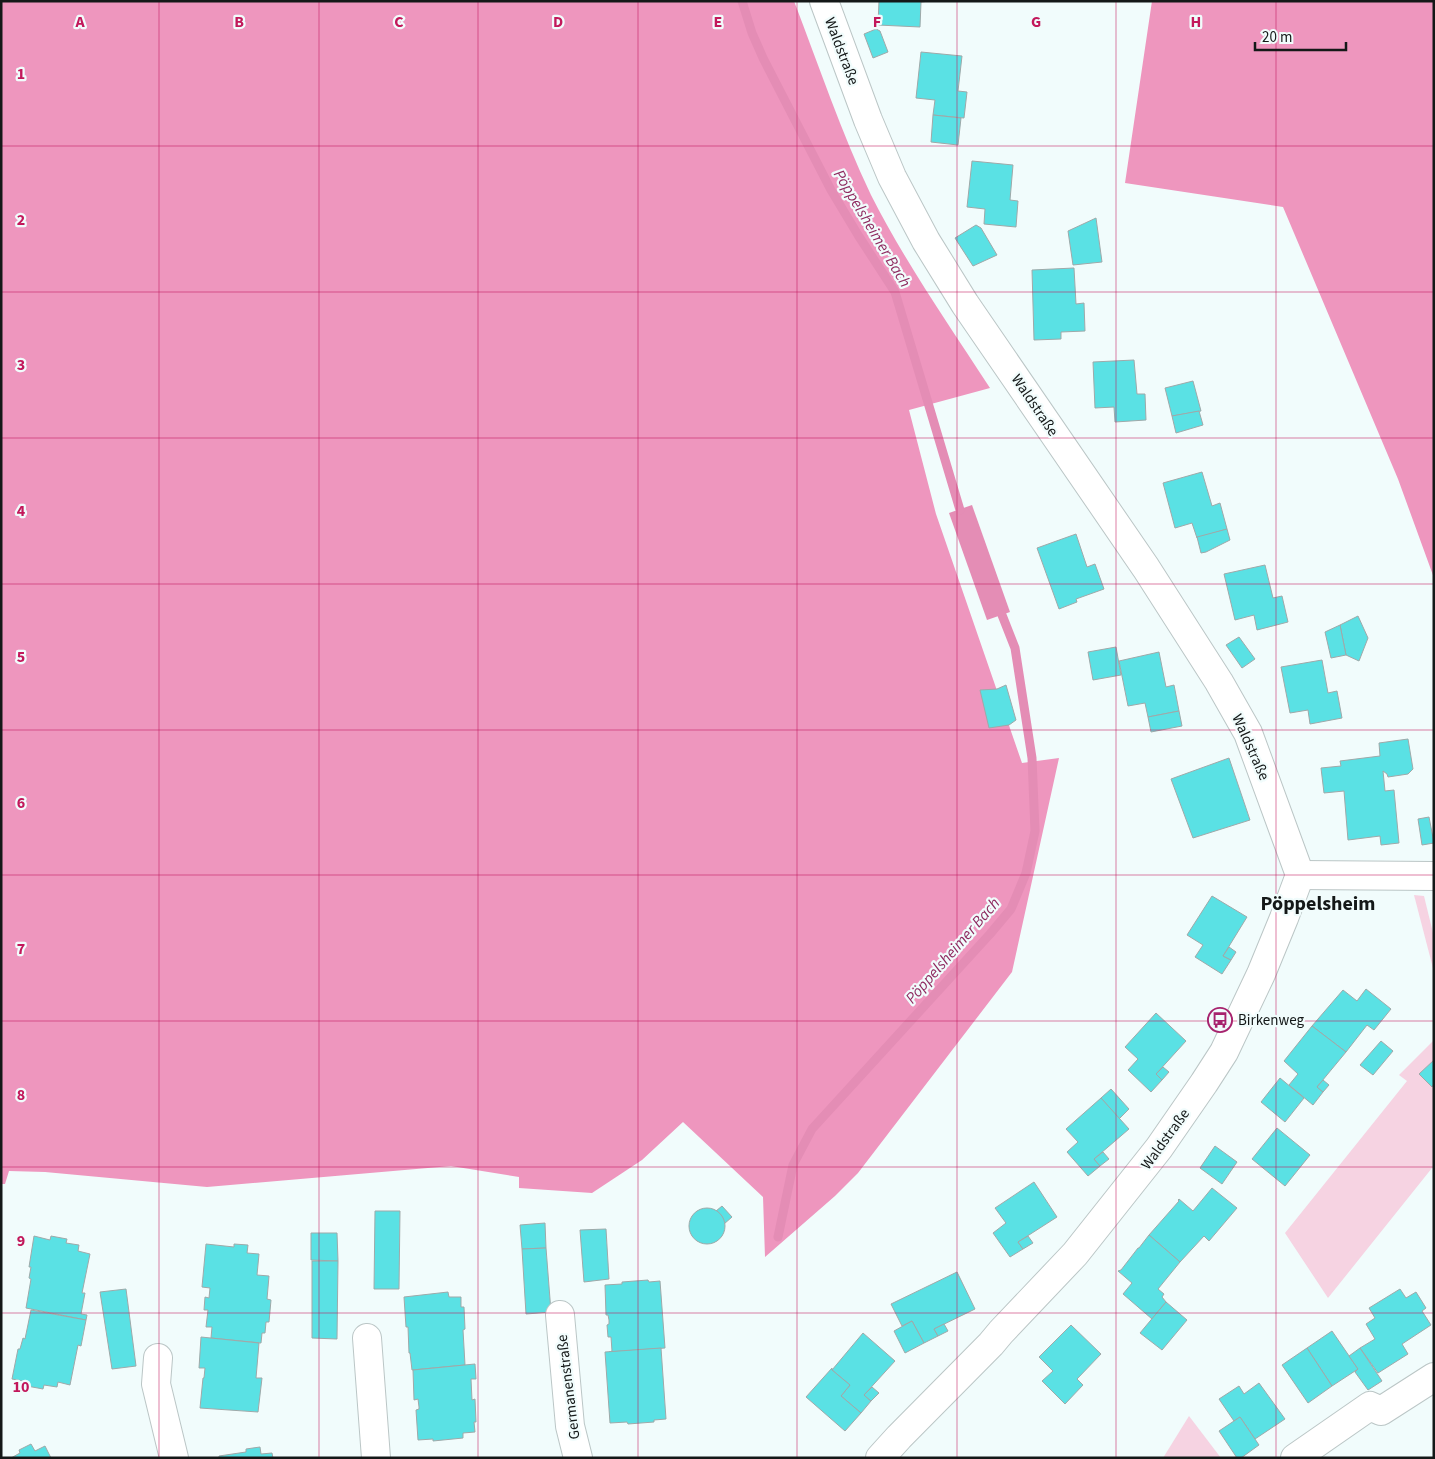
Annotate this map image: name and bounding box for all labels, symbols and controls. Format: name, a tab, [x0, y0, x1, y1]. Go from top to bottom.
text: A	[74, 11, 85, 33]
text: B	[234, 11, 244, 33]
text: C	[394, 11, 404, 33]
text: D	[553, 11, 563, 33]
text: E	[714, 11, 722, 33]
text: F	[873, 11, 881, 33]
text: G	[1031, 11, 1041, 33]
text: H	[1191, 11, 1201, 33]
street label: Waldstraße	[819, 14, 864, 88]
scale bar	[1255, 20, 1346, 52]
text: 20 m	[1262, 27, 1292, 48]
text: 1	[17, 63, 25, 85]
water label: Pöppelsheimer Bach	[828, 165, 916, 292]
text: 2	[17, 209, 25, 231]
text: 3	[17, 354, 25, 376]
street label: Waldstraße	[1006, 370, 1063, 441]
text: 4	[17, 500, 26, 522]
text: 5	[17, 646, 25, 668]
street label: Waldstraße	[1227, 711, 1275, 784]
text: 6	[17, 792, 25, 814]
district label: Pöppelsheim	[1261, 890, 1375, 918]
water label: Pöppelsheimer Bach	[901, 893, 1005, 1008]
text: 7	[17, 938, 25, 960]
bus stop icon: Birkenweg	[1207, 1007, 1233, 1033]
place label: Birkenweg	[1238, 1010, 1305, 1031]
text: 8	[17, 1084, 25, 1106]
street label: Waldstraße	[1136, 1104, 1195, 1174]
text: 9	[17, 1230, 25, 1252]
street label: Germanenstraße	[552, 1333, 585, 1440]
text: 10	[13, 1376, 29, 1398]

